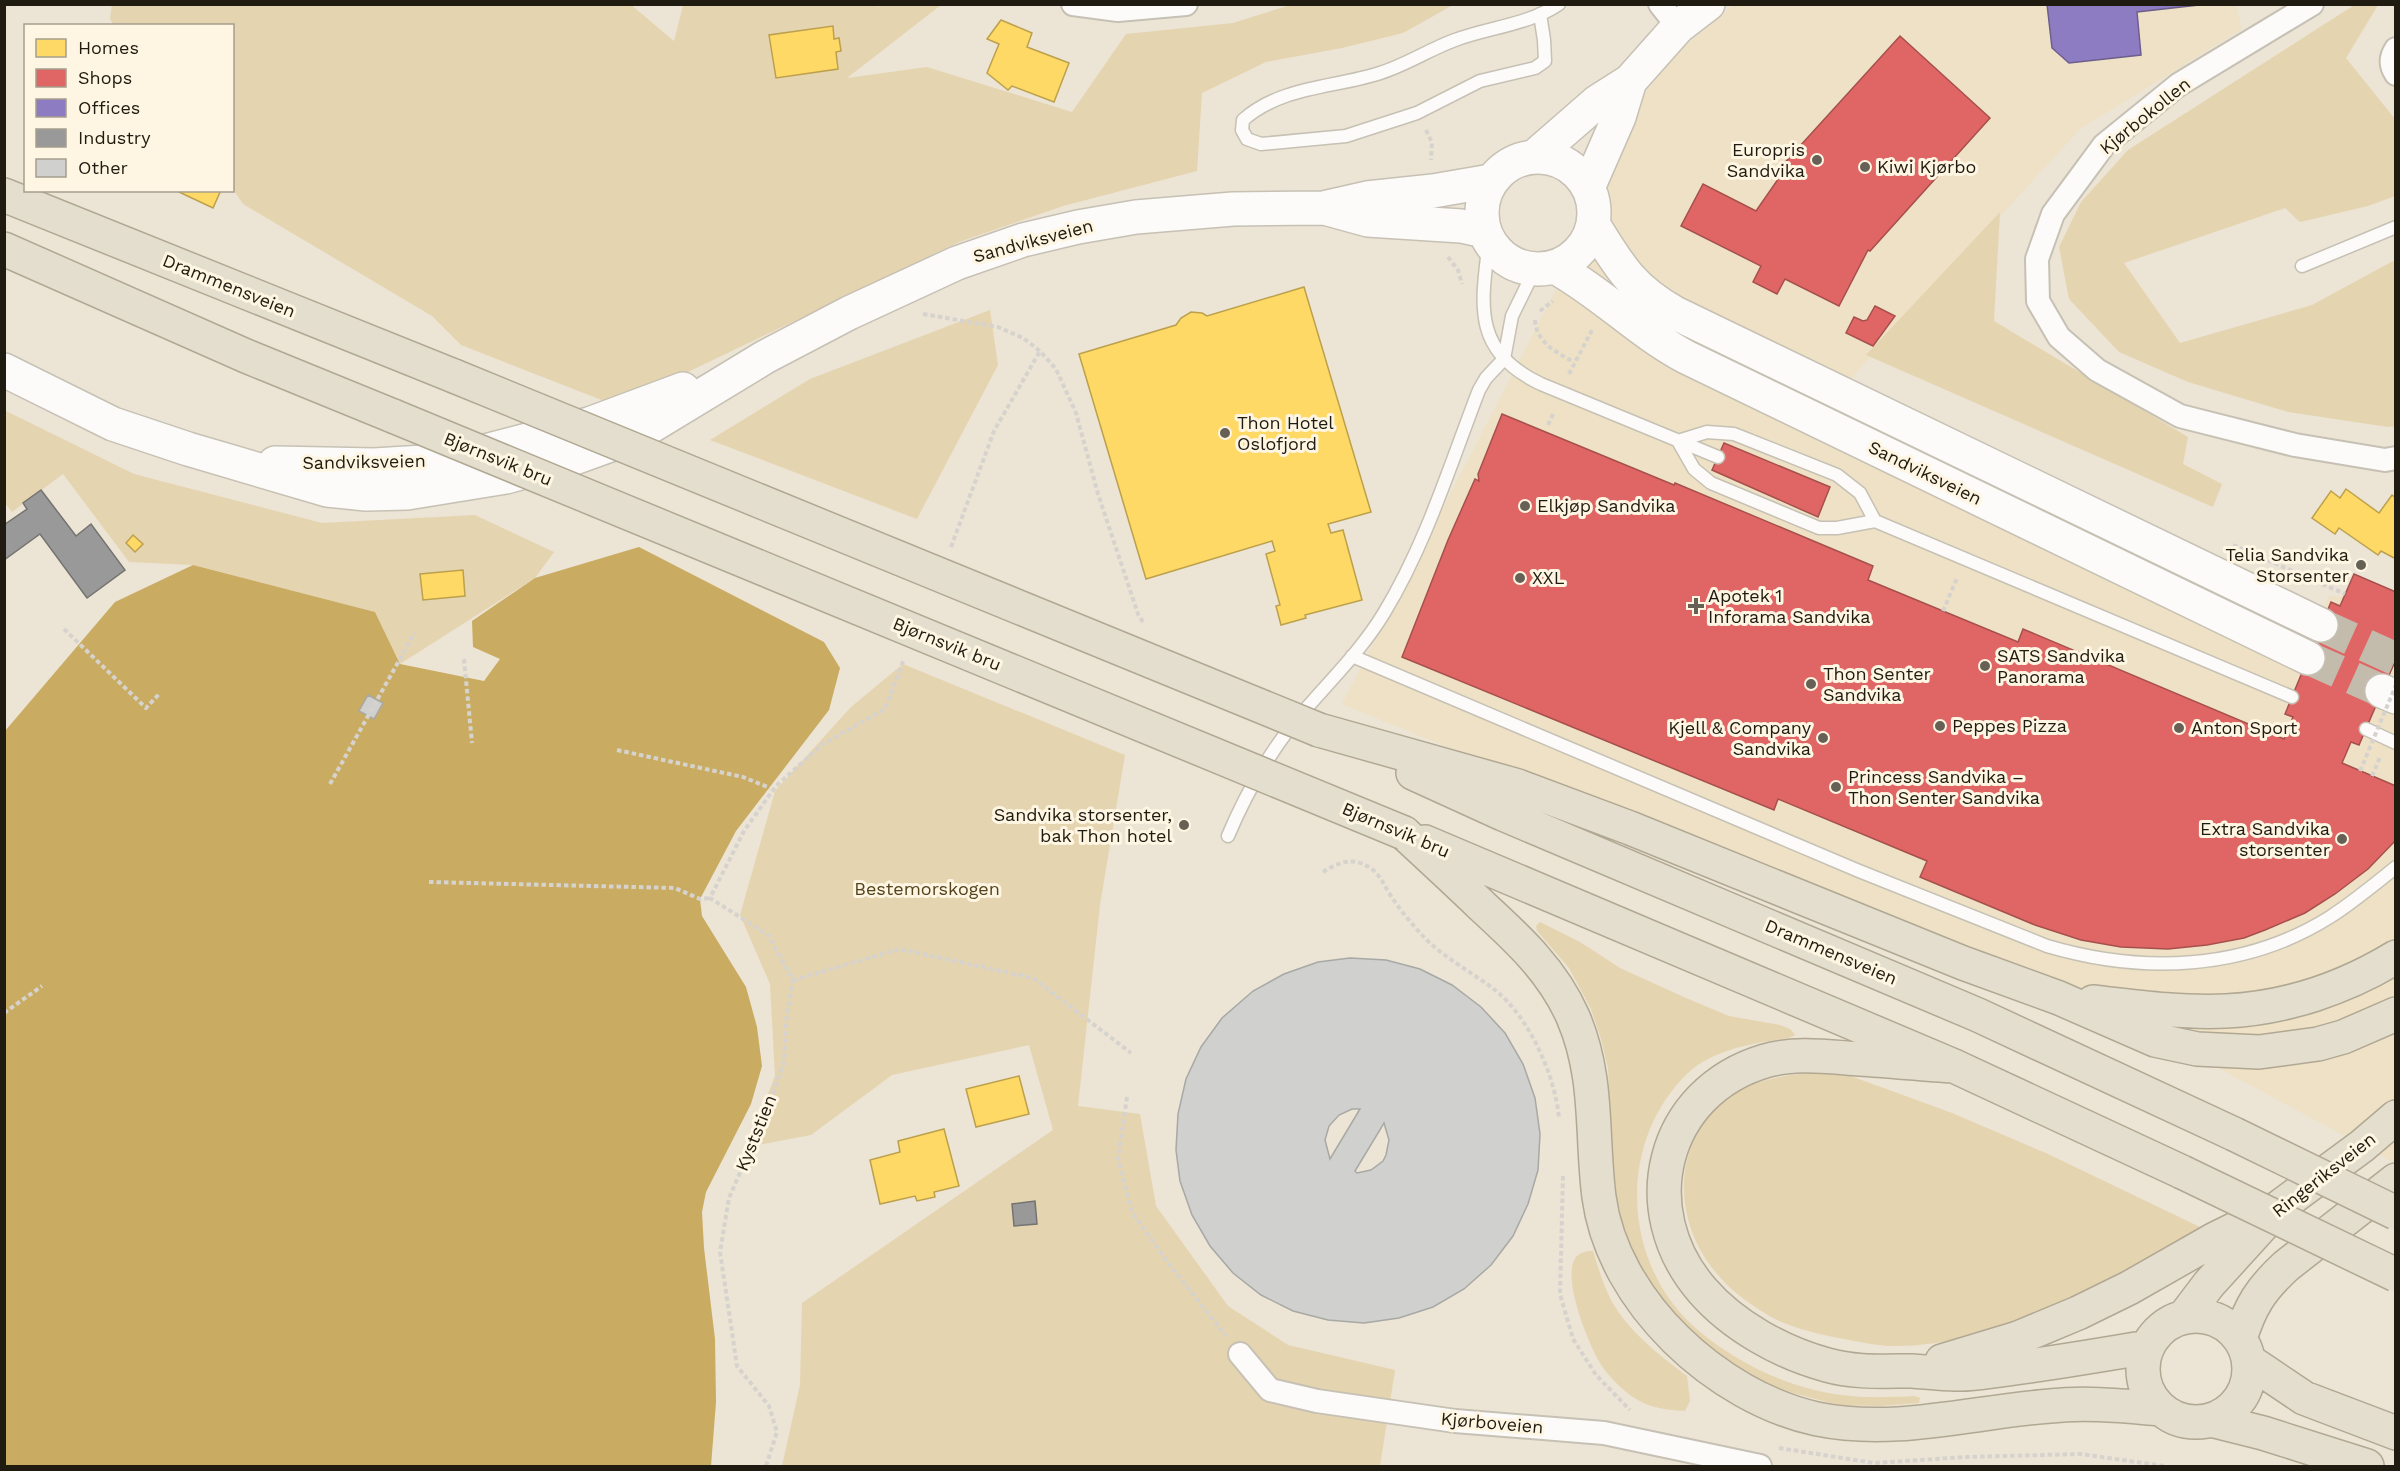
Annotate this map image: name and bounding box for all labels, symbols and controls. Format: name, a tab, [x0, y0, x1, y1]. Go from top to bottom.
legend	[24, 24, 234, 192]
text: Homes	[78, 37, 139, 58]
text: Shops	[78, 67, 132, 88]
street label: Kjørbokollen	[2095, 73, 2194, 158]
text: Offices	[78, 97, 140, 118]
text: Industry	[78, 127, 151, 148]
place label: Europris Sandvika	[1727, 139, 1805, 181]
marker: Europris Sandvika	[1810, 153, 1824, 167]
place label: Kiwi Kjørbo	[1877, 156, 1976, 177]
text: Other	[78, 157, 128, 178]
marker: Kiwi Kjørbo	[1858, 160, 1872, 174]
street label: Sandviksveien	[971, 214, 1095, 267]
street label: Drammensveien	[160, 249, 299, 322]
place label: Thon Hotel Oslofjord	[1237, 412, 1334, 454]
marker: Thon Hotel Oslofjord	[1218, 426, 1232, 440]
street label: Bjørnsvik bru	[441, 427, 555, 490]
street label: Sandviksveien	[1865, 436, 1985, 509]
street label: Sandviksveien	[302, 450, 426, 473]
place label: Elkjøp Sandvika	[1537, 495, 1676, 516]
marker: Elkjøp Sandvika	[1518, 499, 1532, 513]
place label: Telia Sandvika Storsenter	[2225, 544, 2349, 586]
marker: Telia Sandvika Storsenter	[2354, 558, 2368, 572]
place label: XXL	[1532, 567, 1565, 588]
marker: XXL	[1513, 571, 1527, 585]
place label: Apotek 1 Inforama Sandvika	[1708, 585, 1871, 627]
marker: Apotek 1 Inforama Sandvika	[1689, 599, 1703, 613]
street label: Bjørnsvik bru	[890, 612, 1004, 675]
place label: SATS Sandvika Panorama	[1997, 645, 2125, 687]
marker: SATS Sandvika Panorama	[1978, 659, 1992, 673]
place label: Thon Senter Sandvika	[1823, 663, 1931, 705]
marker: Thon Senter Sandvika	[1804, 677, 1818, 691]
place label: Peppes Pizza	[1952, 715, 2067, 736]
place label: Kjell & Company Sandvika	[1668, 717, 1812, 759]
place label: Anton Sport	[2191, 717, 2298, 738]
marker: Peppes Pizza	[1933, 719, 1947, 733]
marker: Anton Sport	[2172, 721, 2186, 735]
marker: Kjell & Company Sandvika	[1816, 731, 1830, 745]
place label: Princess Sandvika – Thon Senter Sandvika	[1848, 766, 2040, 808]
marker: Princess Sandvika – Thon Senter Sandvika	[1829, 780, 1843, 794]
street label: Bjørnsvik bru	[1339, 797, 1453, 862]
place label: Sandvika storsenter, bak Thon hotel	[994, 804, 1172, 846]
marker: Sandvika storsenter, bak Thon hotel	[1177, 818, 1191, 832]
place label: Extra Sandvika storsenter	[2200, 818, 2330, 860]
marker: Extra Sandvika storsenter	[2335, 832, 2349, 846]
park label: Bestemorskogen	[854, 878, 1000, 899]
street label: Drammensveien	[1762, 914, 1900, 989]
street label: Kyststien	[731, 1092, 780, 1174]
street label: Ringeriksveien	[2268, 1128, 2379, 1221]
street label: Kjørboveien	[1440, 1408, 1544, 1437]

